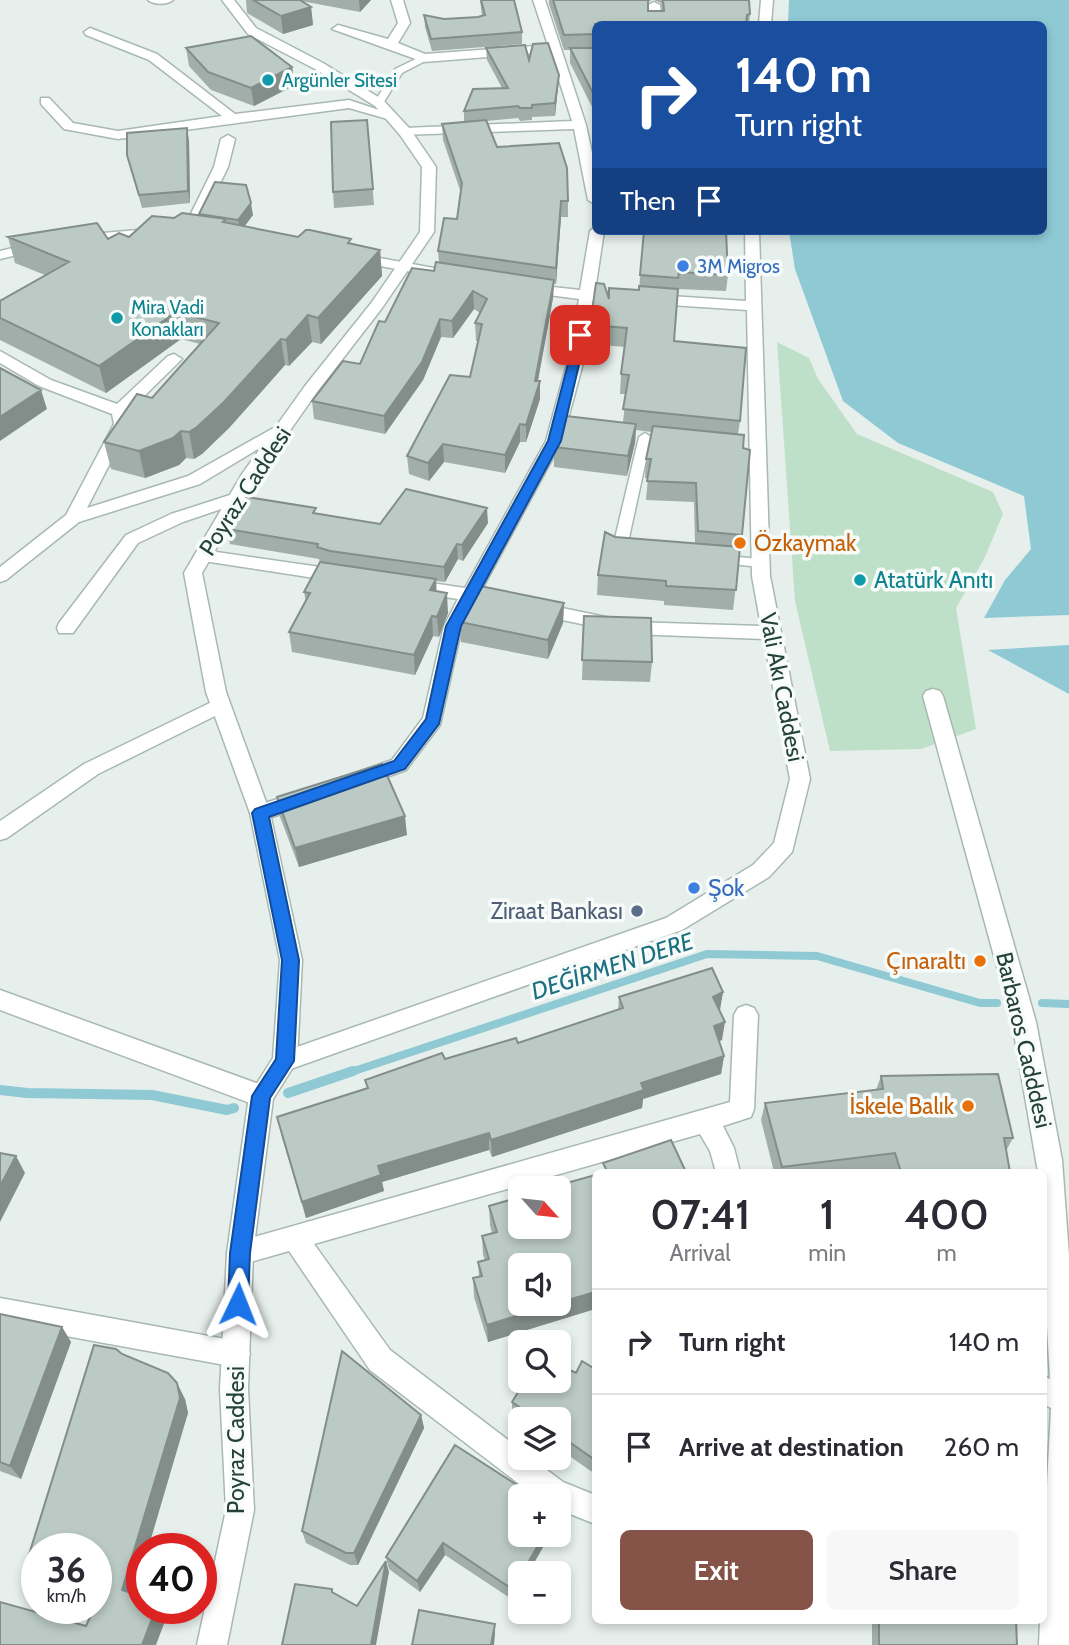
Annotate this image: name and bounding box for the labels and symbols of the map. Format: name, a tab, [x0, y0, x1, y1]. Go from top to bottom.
place label: Argünler Sitesi	[282, 69, 397, 92]
marker: Argünler Sitesi	[260, 72, 276, 88]
place label: 3M Migros	[697, 255, 780, 278]
marker: 3M Migros	[675, 258, 691, 274]
place label: Mira Vadi Konakları	[131, 296, 204, 341]
pin	[550, 305, 610, 365]
marker: Mira Vadi Konakları	[109, 310, 125, 326]
street label: Poyraz Caddesi	[193, 421, 297, 561]
place label: Özkaymak	[754, 529, 857, 557]
marker: Özkaymak	[732, 535, 748, 551]
place label: Atatürk Anıtı	[874, 566, 993, 594]
marker: Atatürk Anıtı	[852, 572, 868, 588]
street label: Vali Akı Caddesi	[754, 610, 810, 764]
place label: Şok	[708, 874, 745, 902]
marker: Şok	[686, 880, 702, 896]
place label: Ziraat Bankası	[490, 897, 623, 925]
marker: Ziraat Bankası	[629, 903, 645, 919]
water label: DEĞİRMEN DERE	[527, 926, 698, 1006]
place label: Çınaraltı	[886, 947, 966, 975]
street label: Barbaros Cadddesi	[990, 949, 1058, 1131]
marker: Çınaraltı	[972, 953, 988, 969]
place label: İskele Balık	[849, 1092, 955, 1120]
marker: İskele Balık	[960, 1098, 976, 1114]
north arrow	[508, 1176, 570, 1239]
position arrow	[201, 1267, 275, 1341]
street label: Poyraz Caddesi	[222, 1366, 250, 1514]
speed limit sign: 40	[126, 1533, 217, 1624]

